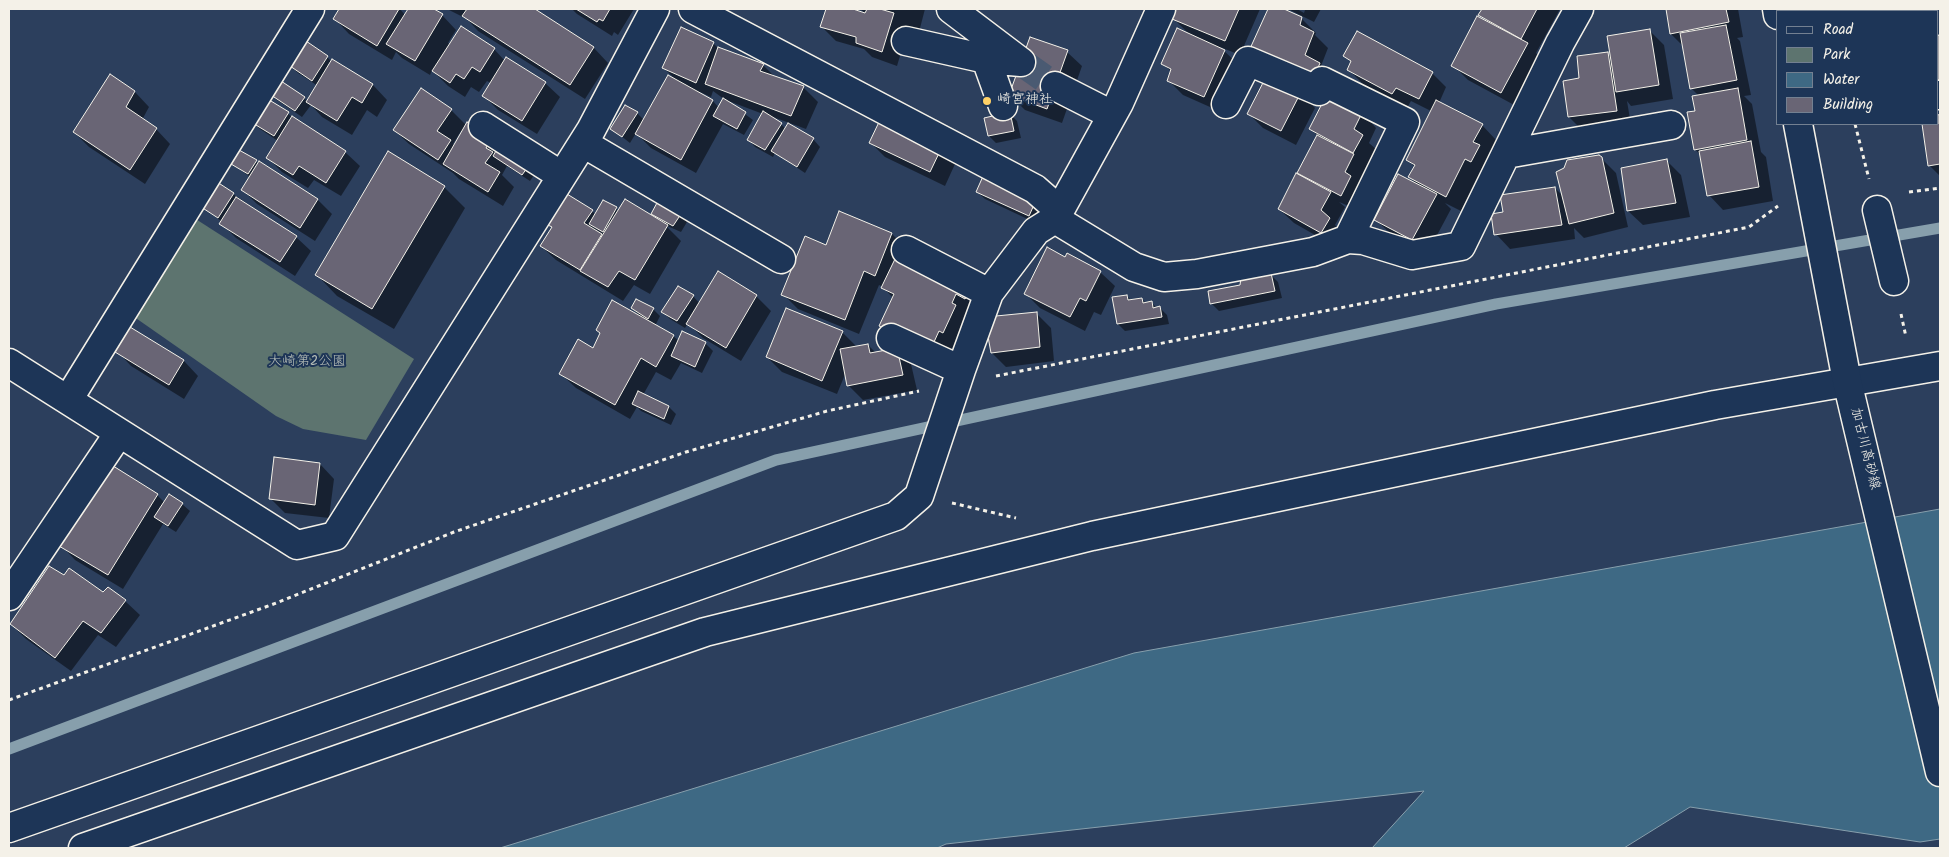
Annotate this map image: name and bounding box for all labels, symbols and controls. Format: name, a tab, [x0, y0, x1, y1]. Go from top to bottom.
legend	[1776, 10, 1939, 125]
text: Road	[1823, 18, 1853, 42]
text: Park	[1823, 43, 1850, 67]
text: Water	[1823, 68, 1859, 92]
place label: 崎宮神社	[997, 93, 1053, 109]
text: Building	[1823, 93, 1873, 117]
marker: 崎宮神社	[981, 95, 993, 107]
park label: 大崎第2公園	[268, 355, 346, 371]
street label: 加古川高砂線	[1846, 406, 1882, 492]

